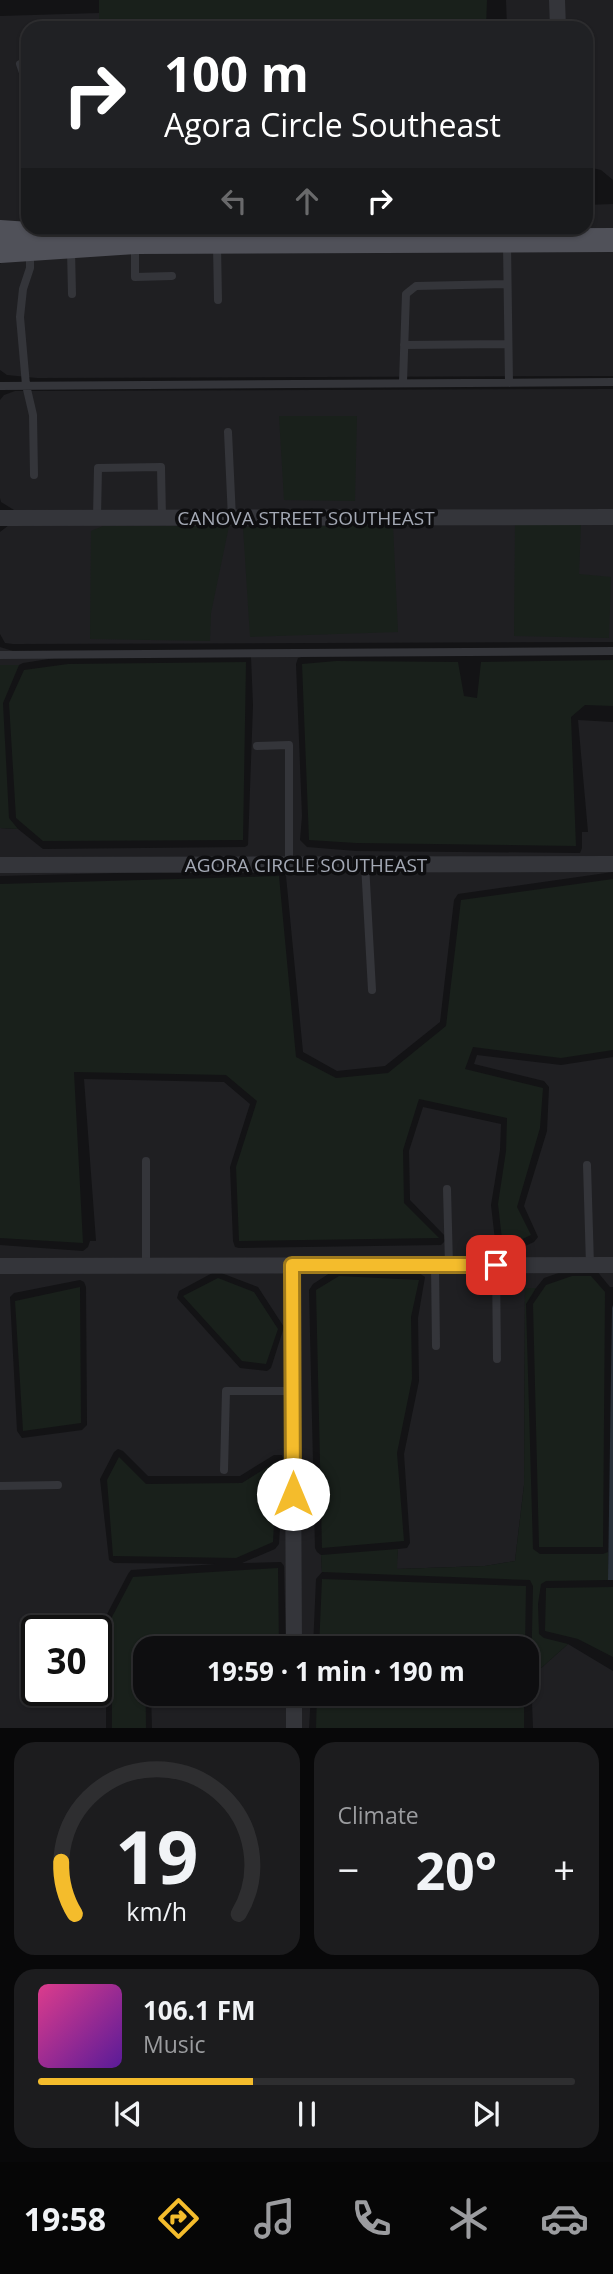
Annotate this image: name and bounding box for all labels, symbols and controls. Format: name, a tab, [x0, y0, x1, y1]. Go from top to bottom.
text: 100 m	[164, 40, 309, 106]
icon: right	[49, 49, 140, 140]
text: Agora Circle Southeast	[164, 103, 501, 146]
icon: left	[215, 182, 253, 220]
icon: ahead	[288, 182, 326, 220]
icon: right	[361, 182, 399, 220]
street label: CANOVA STREET SOUTHEAST	[177, 505, 435, 531]
street label: AGORA CIRCLE SOUTHEAST	[185, 852, 428, 878]
pin	[466, 1235, 526, 1295]
icon: arrive	[477, 1246, 515, 1284]
position arrow	[256, 1457, 330, 1531]
speed limit sign: 30	[21, 1615, 112, 1706]
text: 19:59 · 1 min · 190 m	[207, 1653, 465, 1689]
text: Climate	[338, 1799, 419, 1831]
text: 19	[115, 1807, 198, 1906]
text: 20°	[415, 1834, 497, 1905]
text: −	[338, 1843, 359, 1895]
text: +	[553, 1843, 575, 1895]
text: km/h	[126, 1894, 187, 1928]
text: 106.1 FM	[143, 1992, 255, 2028]
text: Music	[143, 2028, 206, 2060]
icon: previous	[109, 2095, 147, 2133]
icon: pause	[288, 2095, 326, 2133]
icon: next	[467, 2095, 505, 2133]
icon: directions	[154, 2194, 203, 2243]
icon: music	[250, 2194, 299, 2243]
icon: phone	[347, 2194, 396, 2243]
icon: climate	[444, 2194, 493, 2243]
icon: car	[540, 2194, 589, 2243]
text: 19:58	[24, 2197, 106, 2240]

